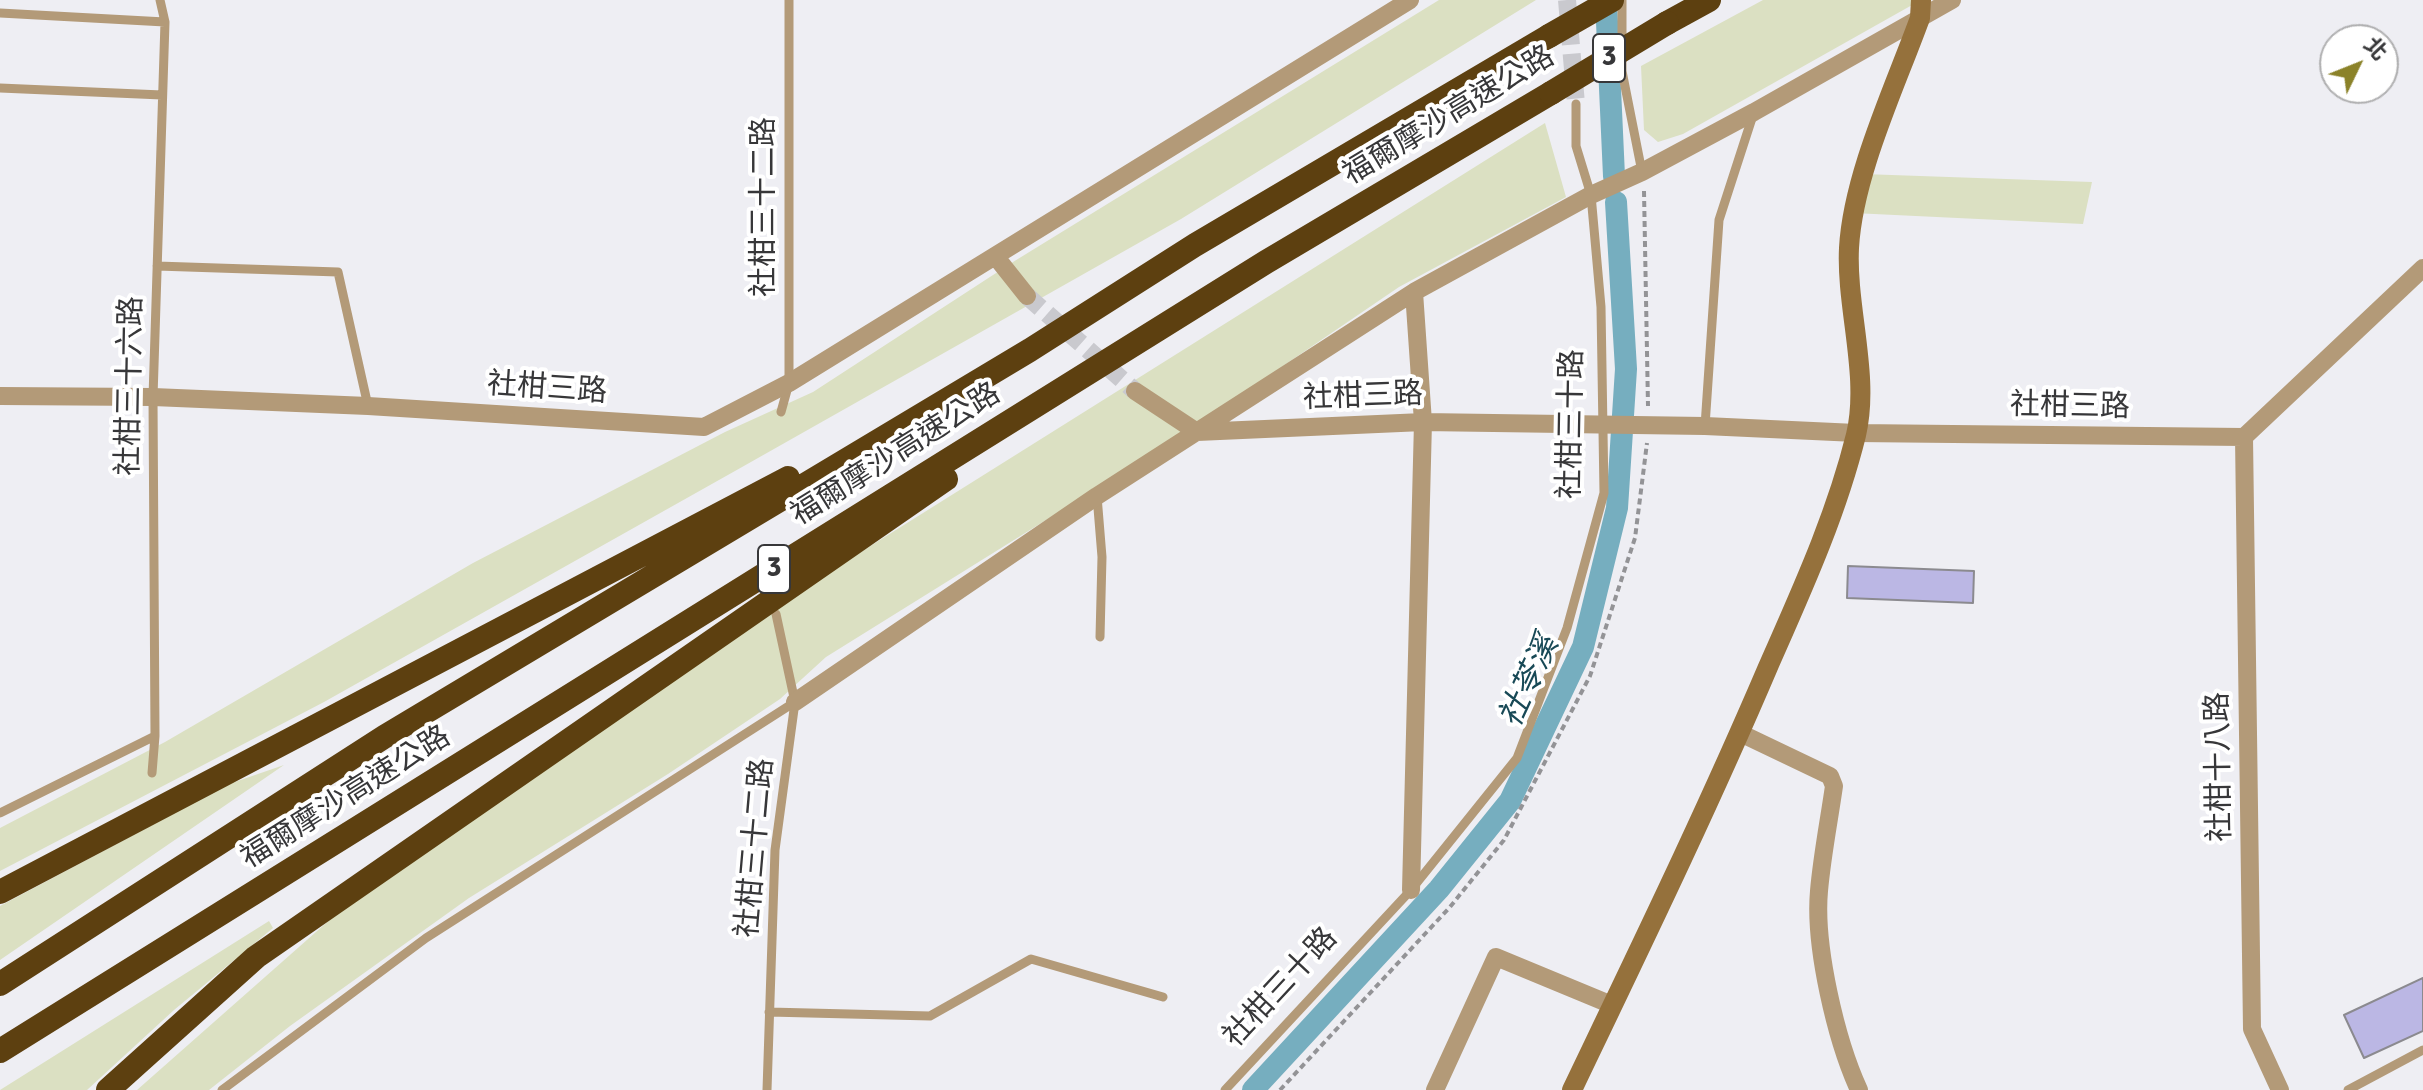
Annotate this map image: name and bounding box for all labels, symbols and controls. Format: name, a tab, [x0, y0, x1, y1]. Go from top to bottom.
north arrow	[2319, 24, 2399, 104]
text: 北	[2358, 31, 2393, 66]
road number: 3	[1593, 34, 1625, 82]
street label: 福爾摩沙高速公路	[1337, 39, 1561, 193]
street label: 社柑三十二路	[747, 117, 783, 297]
street label: 社柑三十六路	[111, 296, 151, 476]
street label: 社柑三十路	[1553, 349, 1591, 499]
street label: 社柑三路	[486, 367, 608, 411]
street label: 福爾摩沙高速公路	[785, 376, 1007, 534]
street label: 社柑三路	[1302, 377, 1424, 417]
street label: 社柑三路	[2010, 388, 2130, 426]
road number: 3	[758, 545, 790, 593]
water label: 社苓溪	[1492, 630, 1568, 734]
street label: 社柑十八路	[2201, 692, 2239, 842]
street label: 福爾摩沙高速公路	[235, 719, 457, 877]
street label: 社柑三十二路	[730, 757, 782, 939]
street label: 社柑三十路	[1217, 921, 1345, 1055]

